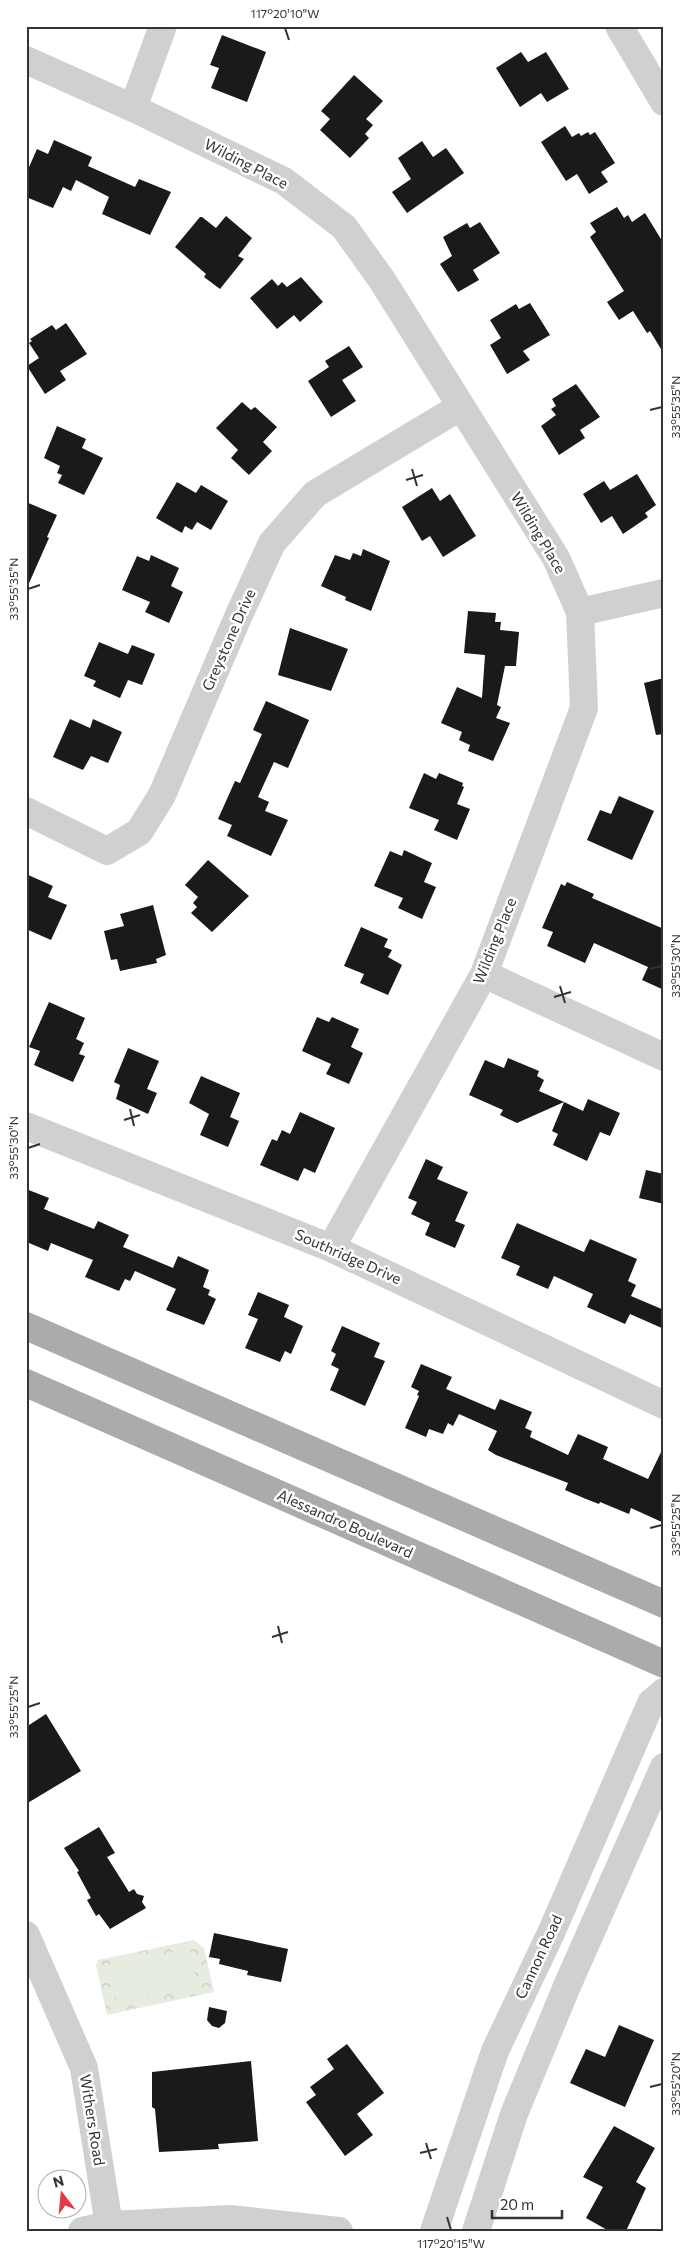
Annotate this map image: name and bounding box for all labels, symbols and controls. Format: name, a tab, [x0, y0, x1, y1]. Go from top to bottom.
text: 117°20'10"W	[251, 6, 319, 20]
street label: Wilding Place	[202, 134, 291, 192]
text: 33°55'35"N	[668, 376, 682, 438]
street label: Wilding Place	[508, 489, 570, 576]
text: 33°55'35"N	[6, 558, 20, 620]
street label: Greystone Drive	[198, 586, 259, 693]
street label: Wilding Place	[469, 895, 520, 986]
text: 33°55'30"N	[668, 934, 682, 998]
text: 33°55'30"N	[6, 1116, 20, 1180]
street label: Southridge Drive	[292, 1225, 404, 1288]
street label: Alessandro Boulevard	[275, 1485, 416, 1561]
text: 33°55'25"N	[668, 1494, 682, 1556]
text: 33°55'25"N	[6, 1676, 20, 1738]
street label: Cannon Road	[511, 1912, 565, 2002]
text: 33°55'20"N	[668, 2052, 682, 2116]
street label: Withers Road	[77, 2073, 109, 2167]
north arrow	[38, 2170, 88, 2220]
text: N	[51, 2171, 66, 2191]
scale bar	[492, 2187, 562, 2219]
text: 20 m	[500, 2195, 534, 2213]
text: 117°20'15"W	[417, 2236, 485, 2250]

